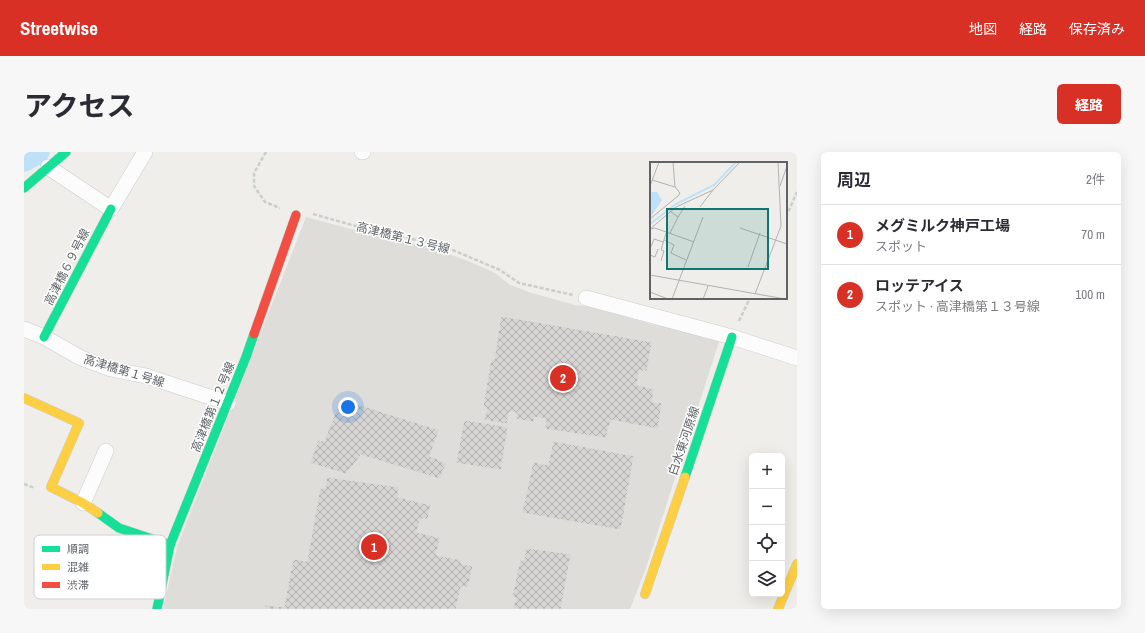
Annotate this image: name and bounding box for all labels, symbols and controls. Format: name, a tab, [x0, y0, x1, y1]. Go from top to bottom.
text: Streetwise	[20, 15, 98, 41]
text: 地図	[969, 20, 997, 38]
text: 経路	[1019, 20, 1047, 38]
text: 保存済み	[1069, 20, 1125, 38]
button: 経路	[1057, 84, 1121, 124]
text: アクセス	[24, 87, 135, 125]
inset map	[650, 162, 787, 299]
text: 周辺	[837, 168, 871, 191]
text: 2件	[1086, 171, 1105, 188]
text: メグミルク神戸工場	[875, 215, 1010, 236]
street label: 高津橋第１３号線	[354, 219, 452, 257]
street label: 高津橋６９号線	[41, 226, 93, 308]
text: 1	[847, 226, 853, 243]
text: 70 m	[1081, 226, 1105, 243]
text: スポット	[875, 238, 927, 255]
text: ロッテアイス	[875, 275, 964, 296]
text: 2	[847, 286, 853, 303]
text: 100 m	[1075, 286, 1105, 303]
text: スポット · 高津橋第１３号線	[875, 298, 1040, 315]
street label: 高津橋第１号線	[81, 351, 167, 391]
street label: 高津橋第１２号線	[188, 359, 238, 455]
pin: 2	[550, 363, 576, 393]
your location	[338, 397, 358, 417]
street label: 白水東河原線	[665, 404, 703, 478]
map controls	[749, 453, 785, 597]
button: +	[749, 453, 785, 489]
button: −	[749, 489, 785, 525]
button: locate	[749, 525, 785, 561]
pin: 1	[361, 532, 387, 562]
legend	[34, 535, 166, 599]
text: 順調	[67, 542, 89, 556]
text: 混雑	[67, 560, 89, 574]
button: layers	[749, 561, 785, 597]
text: 渋滞	[67, 578, 89, 592]

